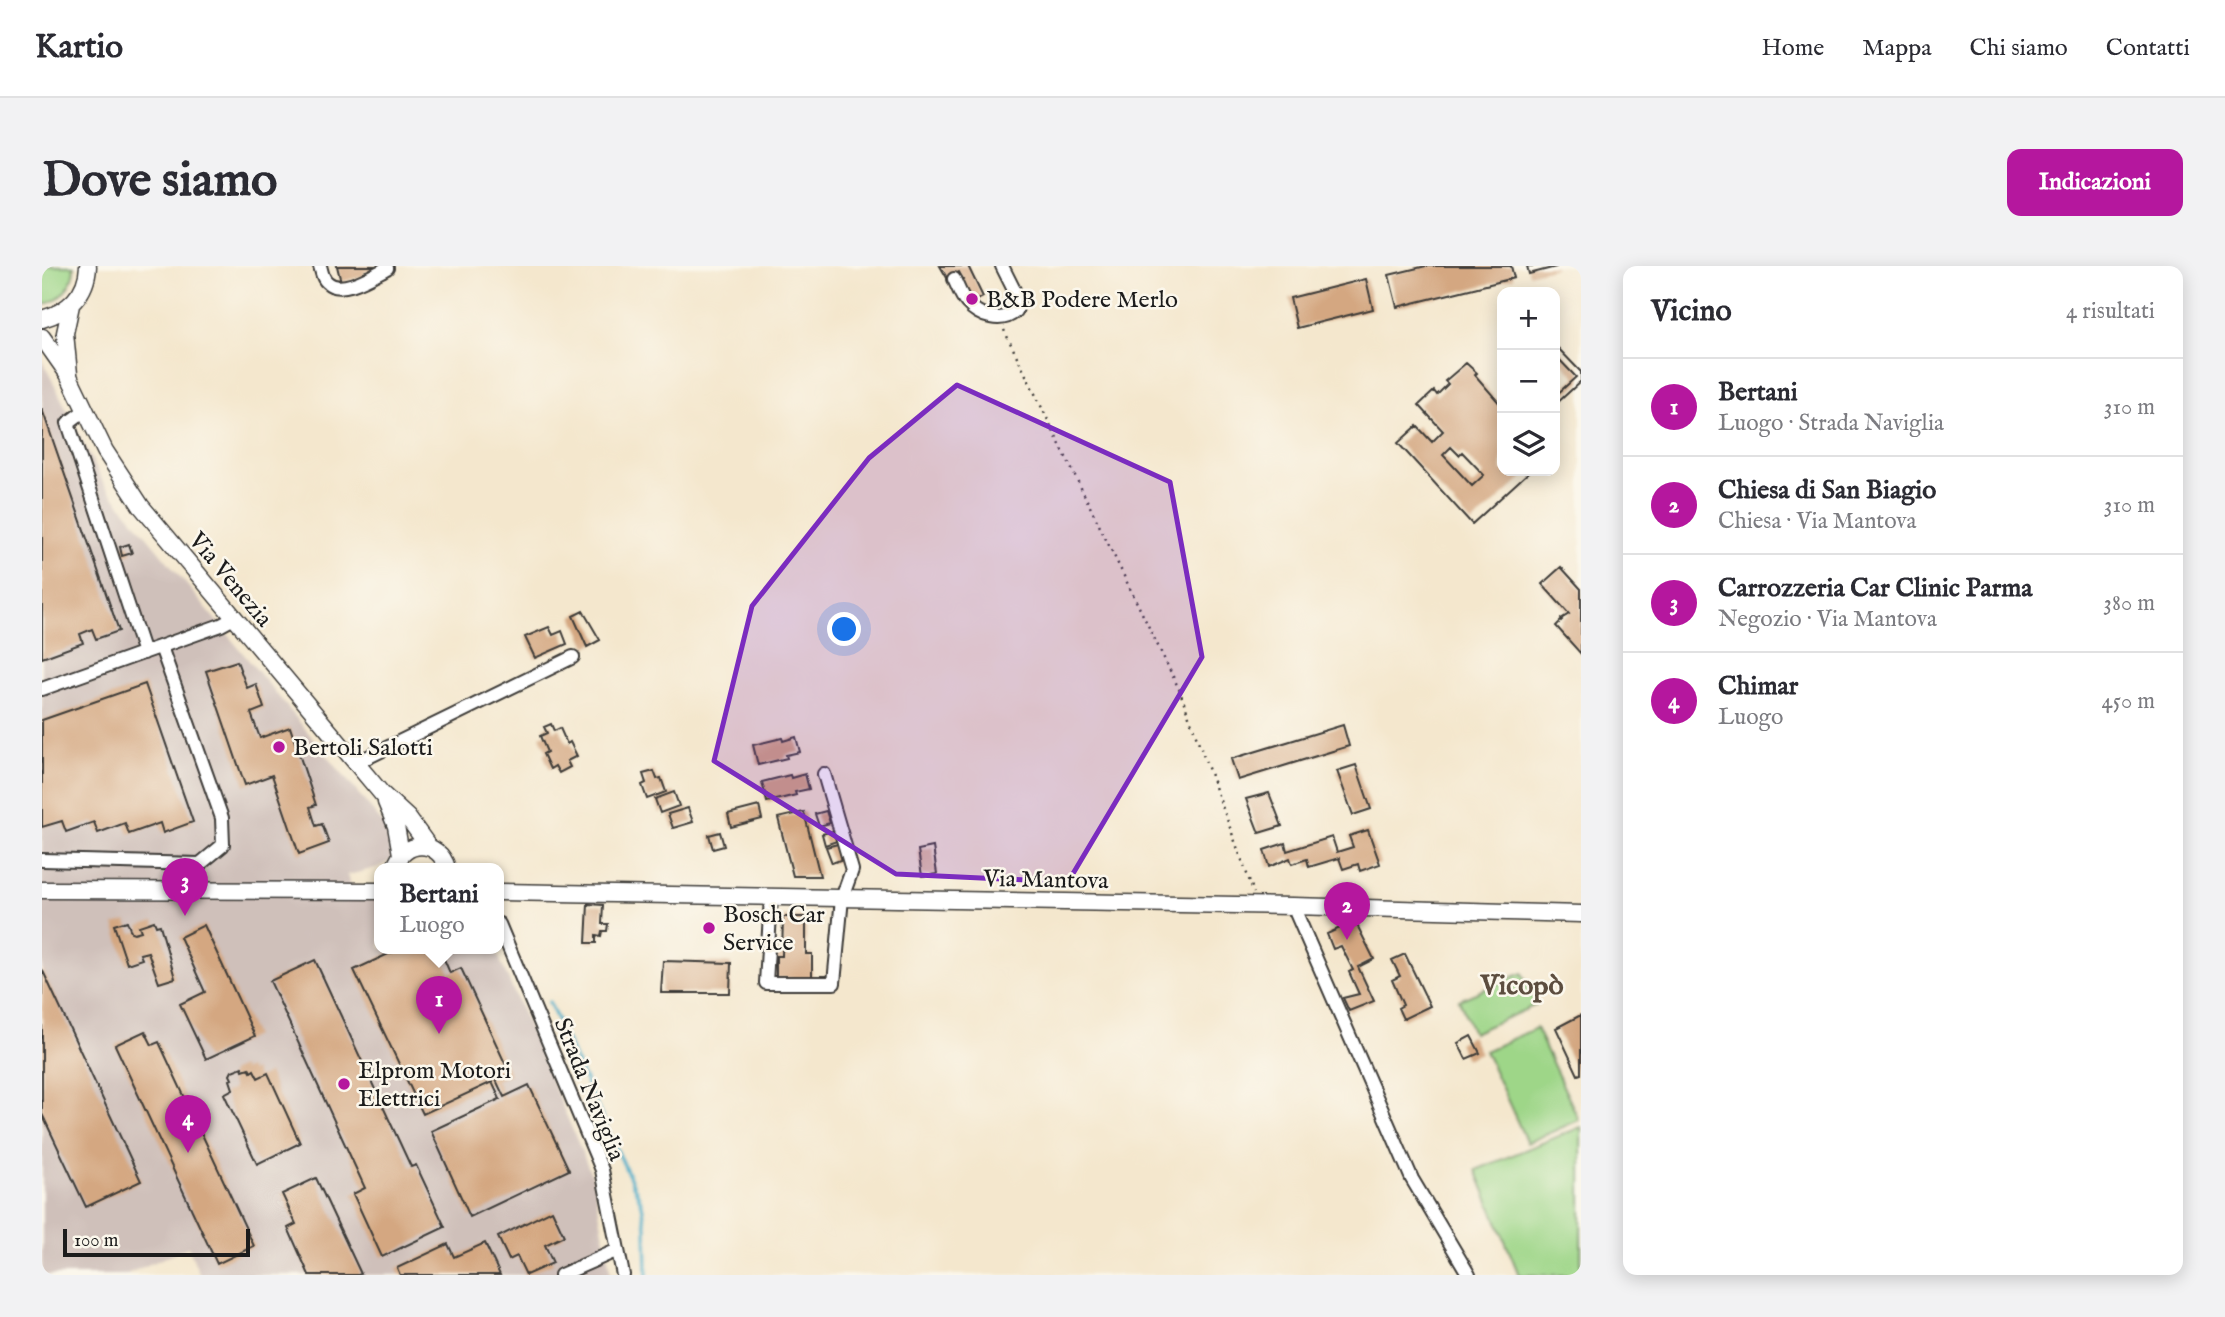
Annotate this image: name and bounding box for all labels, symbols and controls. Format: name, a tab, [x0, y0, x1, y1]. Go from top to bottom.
text: Kartio	[35, 27, 123, 69]
text: Home	[1762, 33, 1824, 64]
text: Mappa	[1862, 33, 1932, 64]
text: Chi siamo	[1970, 33, 2068, 64]
text: Contatti	[2106, 33, 2190, 64]
button: Indicazioni	[2007, 149, 2183, 216]
text: Dove siamo	[42, 151, 278, 213]
place label: B&B Podere Merlo	[986, 285, 1178, 316]
map controls	[1497, 287, 1560, 476]
button: +	[1497, 287, 1560, 350]
marker: B&B Podere Merlo	[964, 291, 980, 307]
text: Vicino	[1651, 293, 1732, 331]
text: 4 risultati	[2066, 297, 2155, 326]
button: −	[1497, 350, 1560, 413]
text: Bertani	[1718, 376, 1798, 409]
text: 1	[1670, 393, 1678, 422]
text: 310 m	[2104, 393, 2155, 422]
text: Luogo · Strada Naviglia	[1718, 409, 1944, 438]
button: layers	[1497, 413, 1560, 476]
text: Chiesa di San Biagio	[1718, 474, 1936, 507]
text: 2	[1669, 491, 1679, 520]
text: 310 m	[2104, 491, 2155, 520]
text: Chiesa · Via Mantova	[1718, 507, 1916, 536]
street label: Via Venezia	[180, 525, 279, 634]
text: Carrozzeria Car Clinic Parma	[1718, 572, 2033, 605]
text: 3	[1670, 589, 1678, 618]
text: 380 m	[2103, 589, 2155, 618]
text: Negozio · Via Mantova	[1718, 605, 1937, 634]
your location	[827, 612, 861, 646]
text: Chimar	[1718, 670, 1798, 703]
text: 4	[1668, 687, 1680, 716]
text: 450 m	[2101, 687, 2155, 716]
text: Luogo	[1718, 703, 1783, 732]
place label: Bertoli Salotti	[293, 733, 433, 764]
marker: Bertoli Salotti	[271, 739, 287, 755]
pin: 3	[162, 858, 208, 916]
popup	[374, 863, 504, 954]
street label: Via Mantova	[982, 864, 1109, 897]
text: Bertani	[399, 878, 479, 911]
pin: 2	[1324, 882, 1370, 940]
place label: Bosch Car Service	[723, 900, 825, 959]
text: Luogo	[399, 911, 465, 940]
marker: Bosch Car Service	[701, 920, 717, 936]
district label: Vicopò	[1479, 969, 1564, 1004]
pin: 1	[416, 976, 462, 1034]
street label: Strada Naviglia	[546, 1013, 632, 1166]
place label: Elprom Motori Elettrici	[358, 1056, 511, 1115]
marker: Elprom Motori Elettrici	[336, 1076, 352, 1092]
pin: 4	[165, 1095, 211, 1153]
scale bar	[63, 1226, 250, 1258]
text: 100 m	[74, 1229, 118, 1253]

